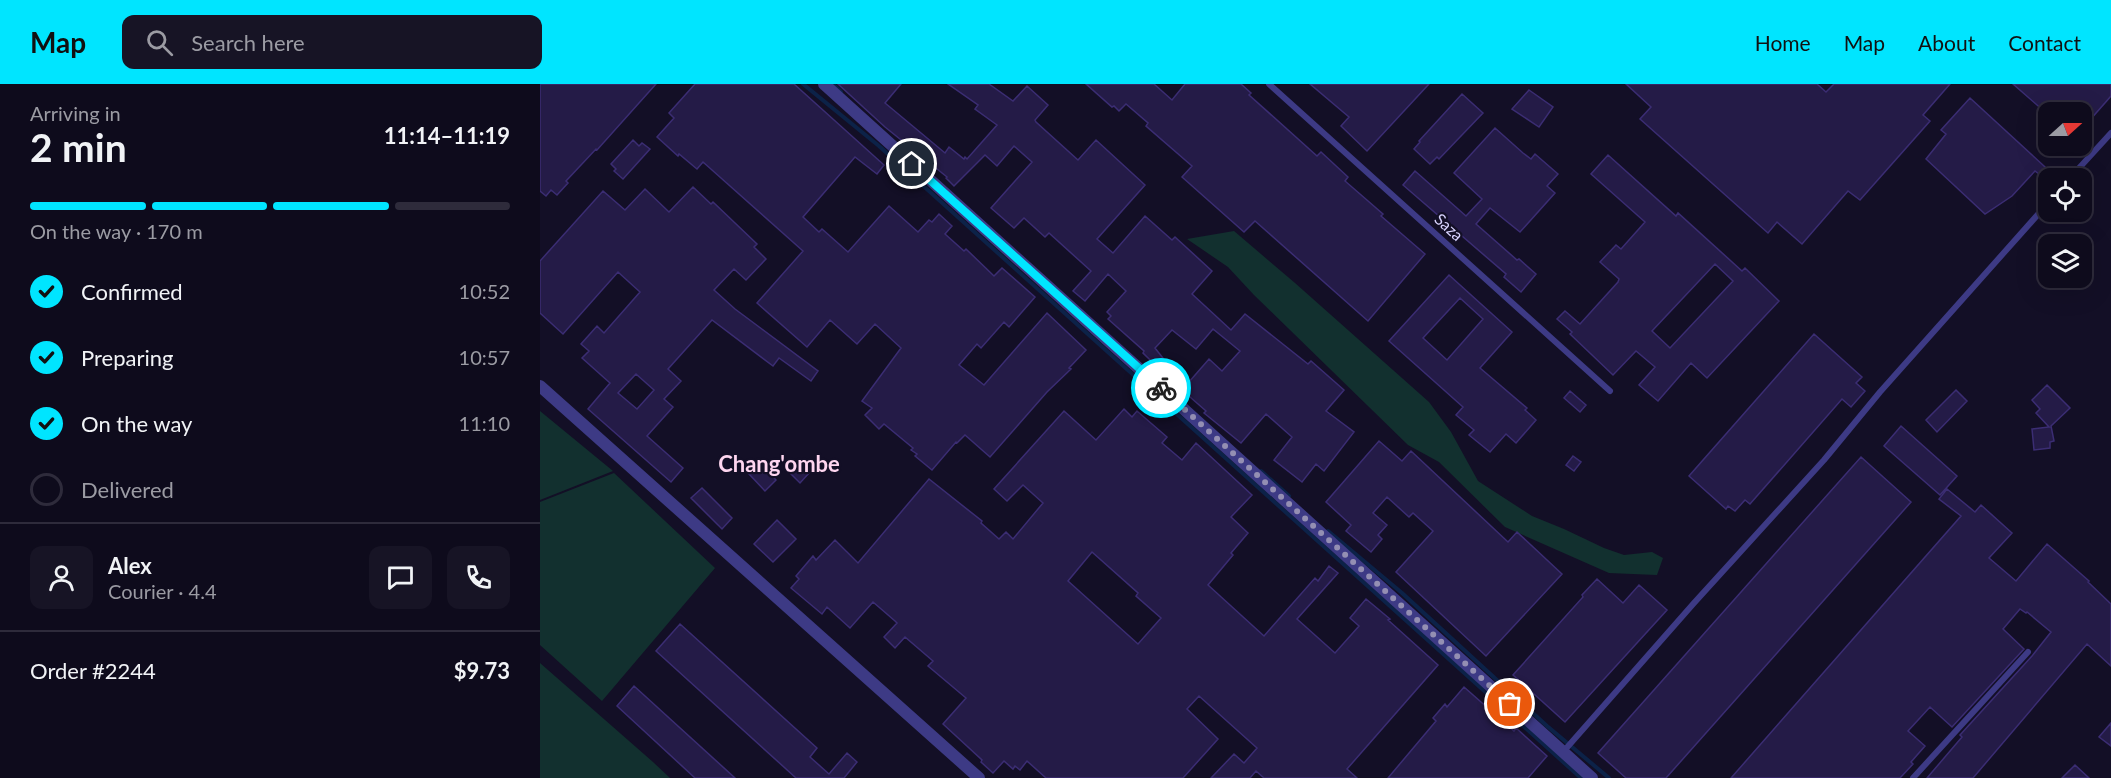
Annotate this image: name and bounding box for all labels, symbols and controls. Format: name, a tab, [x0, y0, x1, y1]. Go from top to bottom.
search box	[122, 15, 542, 69]
text: Map	[30, 25, 86, 59]
icon: search	[143, 26, 176, 59]
text: Search here	[191, 29, 305, 56]
text: Home	[1755, 30, 1811, 55]
text: Map	[1844, 30, 1885, 55]
text: About	[1918, 30, 1975, 55]
text: Contact	[2008, 30, 2081, 55]
text: Arriving in	[30, 101, 121, 125]
north arrow	[2038, 102, 2092, 156]
map controls	[2038, 102, 2092, 288]
text: 11:14–11:19	[384, 122, 510, 149]
text: 2 min	[30, 124, 127, 170]
pin	[886, 138, 937, 189]
icon: home	[895, 147, 928, 180]
button: locate	[2038, 168, 2092, 222]
street label: Saza	[1431, 209, 1467, 244]
text: On the way · 170 m	[30, 219, 203, 243]
button: layers	[2038, 234, 2092, 288]
icon: check	[30, 275, 63, 308]
text: Confirmed	[81, 278, 183, 305]
text: 10:52	[459, 279, 510, 303]
icon: check	[30, 341, 63, 374]
text: Preparing	[81, 344, 173, 371]
text: 10:57	[459, 345, 510, 369]
courier	[1131, 358, 1191, 418]
icon: bike	[1145, 372, 1178, 405]
icon: check	[30, 407, 63, 440]
text: On the way	[81, 410, 192, 437]
text: 11:10	[459, 411, 510, 435]
district label: Chang'ombe	[718, 450, 840, 477]
text: Delivered	[81, 476, 174, 503]
button: person	[30, 546, 93, 609]
button: chat	[369, 546, 432, 609]
button: phone	[447, 546, 510, 609]
text: Alex	[108, 552, 152, 579]
text: Courier · 4.4	[108, 579, 217, 603]
text: Order #2244	[30, 657, 156, 684]
text: $9.73	[454, 657, 510, 684]
pin	[1484, 678, 1535, 729]
icon: bag	[1493, 687, 1526, 720]

